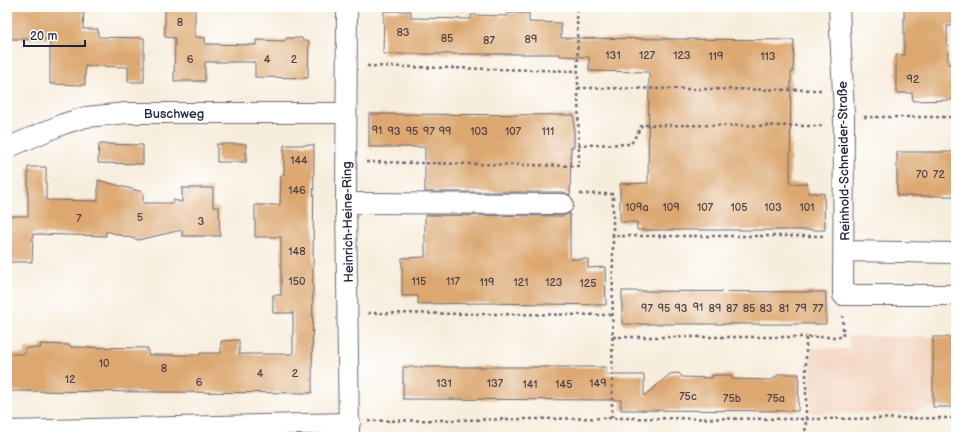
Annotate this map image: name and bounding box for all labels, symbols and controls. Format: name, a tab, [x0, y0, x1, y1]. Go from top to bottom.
house number: 8	[177, 16, 183, 29]
scale bar	[24, 22, 85, 48]
house number: 83	[396, 26, 410, 39]
text: 20 m	[30, 29, 57, 44]
house number: 85	[441, 32, 453, 45]
house number: 89	[525, 33, 537, 46]
house number: 87	[483, 34, 495, 47]
house number: 131	[605, 49, 621, 62]
house number: 127	[639, 49, 656, 62]
house number: 123	[673, 49, 691, 62]
house number: 119	[709, 50, 723, 63]
house number: 113	[760, 50, 776, 63]
house number: 6	[187, 53, 194, 66]
house number: 4	[264, 53, 271, 66]
house number: 2	[291, 53, 298, 66]
house number: 92	[907, 73, 920, 86]
street label: Reinhold-Schneider-Straße	[835, 81, 853, 241]
street label: Buschweg	[144, 106, 204, 122]
house number: 91	[372, 124, 382, 137]
house number: 93	[387, 125, 401, 138]
house number: 95	[406, 125, 418, 138]
house number: 97	[423, 125, 435, 138]
house number: 99	[439, 125, 451, 138]
house number: 103	[470, 125, 488, 138]
house number: 107	[505, 125, 522, 138]
house number: 111	[542, 125, 554, 138]
house number: 144	[290, 154, 308, 167]
street label: Heinrich-Heine-Ring	[339, 161, 357, 283]
house number: 70	[916, 168, 928, 181]
house number: 72	[933, 168, 945, 181]
house number: 146	[288, 184, 306, 197]
house number: 109a	[625, 201, 649, 214]
house number: 109	[662, 201, 680, 214]
house number: 107	[697, 201, 714, 214]
house number: 105	[730, 201, 748, 214]
house number: 103	[764, 201, 782, 214]
house number: 101	[800, 201, 814, 214]
house number: 5	[137, 211, 143, 224]
house number: 7	[76, 212, 82, 225]
house number: 3	[198, 215, 205, 228]
house number: 148	[288, 245, 306, 258]
house number: 150	[288, 275, 306, 288]
house number: 115	[412, 275, 426, 288]
house number: 117	[446, 275, 461, 288]
house number: 119	[480, 276, 494, 289]
house number: 121	[514, 276, 528, 289]
house number: 123	[545, 276, 563, 289]
house number: 125	[579, 277, 597, 290]
house number: 91	[693, 301, 703, 314]
house number: 97	[641, 302, 653, 315]
house number: 95	[658, 302, 670, 315]
house number: 93	[674, 302, 688, 315]
house number: 89	[709, 302, 721, 315]
house number: 87	[726, 302, 738, 315]
house number: 85	[743, 302, 755, 315]
house number: 83	[759, 302, 773, 315]
house number: 81	[779, 302, 789, 315]
house number: 79	[795, 302, 807, 315]
house number: 77	[813, 302, 824, 315]
house number: 10	[99, 357, 110, 370]
house number: 8	[161, 362, 167, 375]
house number: 4	[257, 367, 264, 380]
house number: 2	[292, 367, 299, 380]
house number: 12	[65, 373, 76, 386]
house number: 6	[196, 376, 203, 389]
house number: 131	[436, 377, 452, 390]
house number: 137	[487, 377, 504, 390]
house number: 149	[589, 377, 607, 390]
house number: 141	[522, 378, 538, 391]
house number: 145	[555, 378, 573, 391]
house number: 75c	[679, 390, 697, 403]
house number: 75b	[723, 392, 741, 405]
house number: 75a	[767, 392, 785, 405]

